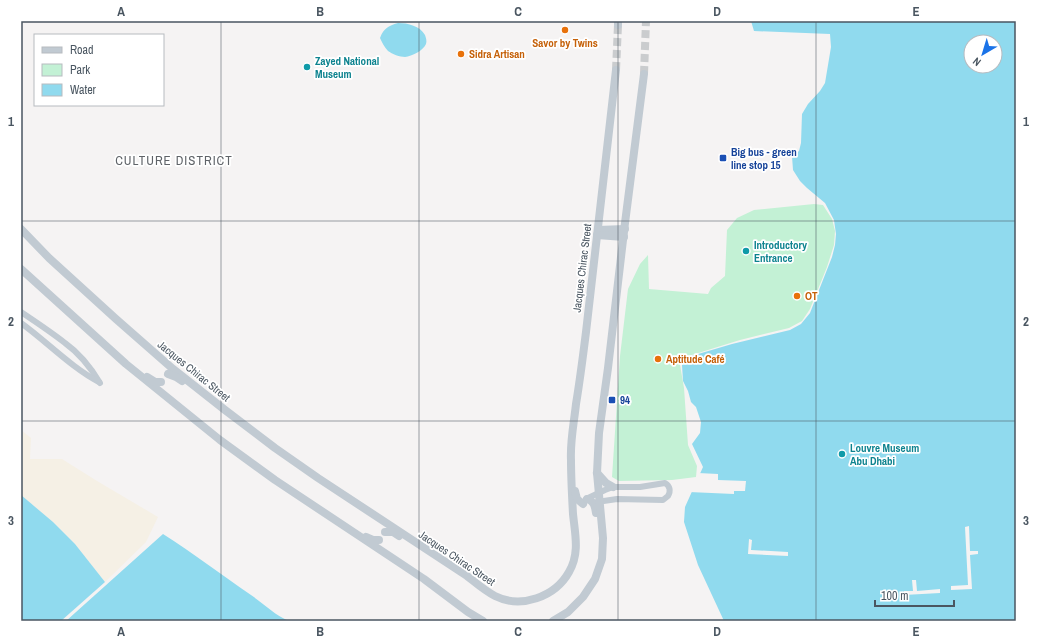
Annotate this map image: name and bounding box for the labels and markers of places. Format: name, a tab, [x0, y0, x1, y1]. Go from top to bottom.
marker: Savor by Twins	[560, 25, 570, 35]
place label: Savor by Twins	[532, 36, 598, 50]
place label: Sidra Artisan	[469, 47, 525, 61]
marker: Sidra Artisan	[456, 49, 466, 59]
place label: Zayed National Museum	[315, 54, 379, 81]
marker: Zayed National Museum	[302, 62, 312, 72]
place label: Big bus - green line stop 15	[731, 145, 797, 172]
marker: Big bus - green line stop 15	[718, 153, 728, 163]
place label: Introductory Entrance	[754, 238, 807, 265]
marker: Introductory Entrance	[741, 246, 751, 256]
place label: OT	[805, 289, 818, 303]
marker: OT	[792, 291, 802, 301]
place label: Aptitude Café	[666, 352, 725, 366]
marker: Aptitude Café	[653, 354, 663, 364]
place label: 94	[620, 393, 630, 407]
marker: 94	[607, 395, 617, 405]
place label: Louvre Museum Abu Dhabi	[850, 441, 919, 468]
marker: Louvre Museum Abu Dhabi	[837, 449, 847, 459]

